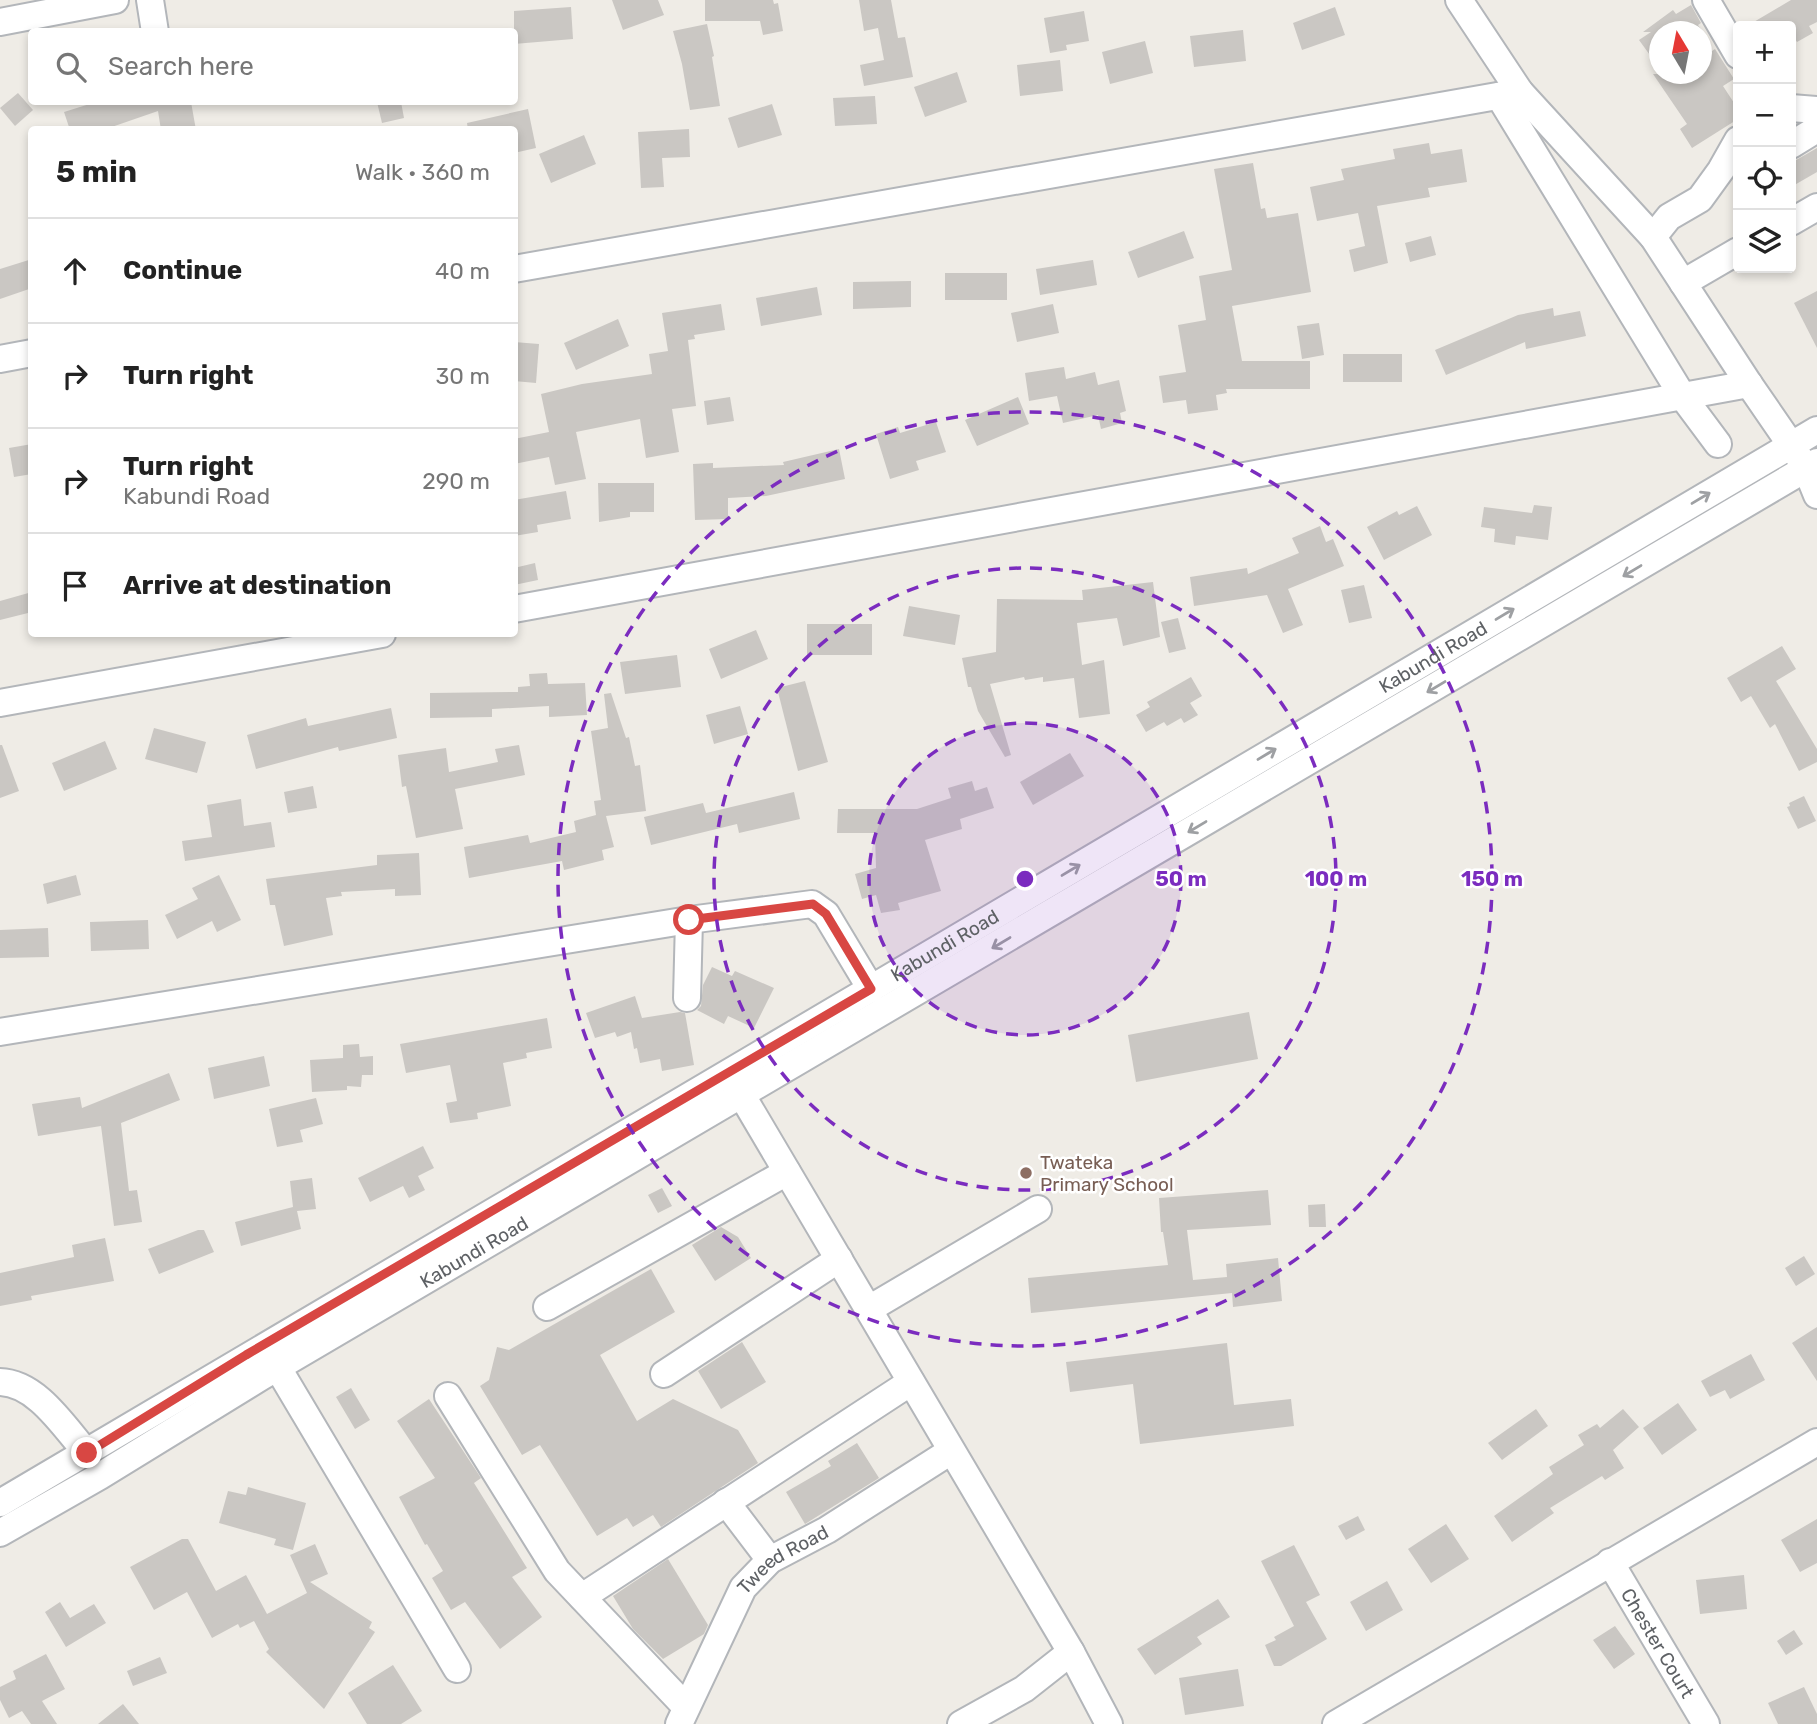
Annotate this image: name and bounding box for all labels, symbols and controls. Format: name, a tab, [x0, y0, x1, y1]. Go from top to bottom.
north arrow	[1649, 21, 1712, 84]
map controls	[1733, 21, 1796, 273]
button: +	[1733, 21, 1796, 84]
search box	[28, 28, 518, 105]
icon: search	[52, 48, 90, 86]
text: Search here	[108, 51, 254, 82]
button: −	[1733, 84, 1796, 147]
button: locate	[1733, 147, 1796, 210]
text: 5 min	[56, 154, 137, 190]
text: Walk · 360 m	[355, 158, 490, 186]
button: layers	[1733, 210, 1796, 273]
icon: ahead	[56, 252, 94, 290]
text: Continue	[123, 255, 242, 286]
text: 40 m	[435, 257, 490, 285]
icon: right	[56, 357, 94, 395]
text: Turn right	[123, 360, 253, 391]
text: 30 m	[435, 362, 490, 390]
text: Turn right	[123, 451, 253, 482]
icon: right	[56, 462, 94, 500]
text: 290 m	[422, 467, 490, 495]
text: Kabundi Road	[123, 482, 270, 510]
one-way arrow	[1691, 491, 1711, 505]
one-way arrow	[1622, 564, 1642, 578]
icon: arrive	[56, 567, 94, 605]
text: Arrive at destination	[123, 570, 391, 601]
one-way arrow	[1495, 607, 1515, 621]
street label: Kabundi Road	[1375, 616, 1491, 698]
one-way arrow	[1426, 680, 1446, 694]
one-way arrow	[1257, 747, 1277, 761]
one-way arrow	[1188, 820, 1208, 834]
one-way arrow	[1061, 863, 1081, 877]
text: 50 m	[1155, 866, 1207, 891]
text: 100 m	[1305, 866, 1367, 891]
text: 150 m	[1461, 866, 1523, 891]
centre of rings	[1013, 867, 1037, 891]
route start	[673, 904, 704, 935]
street label: Kabundi Road	[887, 905, 1003, 986]
one-way arrow	[992, 936, 1012, 950]
place label: Twateka Primary School	[1040, 1151, 1174, 1196]
marker: Twateka Primary School	[1018, 1165, 1034, 1181]
street label: Kabundi Road	[416, 1212, 532, 1293]
route end	[71, 1437, 102, 1468]
street label: Tweed Road	[732, 1520, 832, 1599]
street label: Chester Court	[1616, 1584, 1699, 1703]

